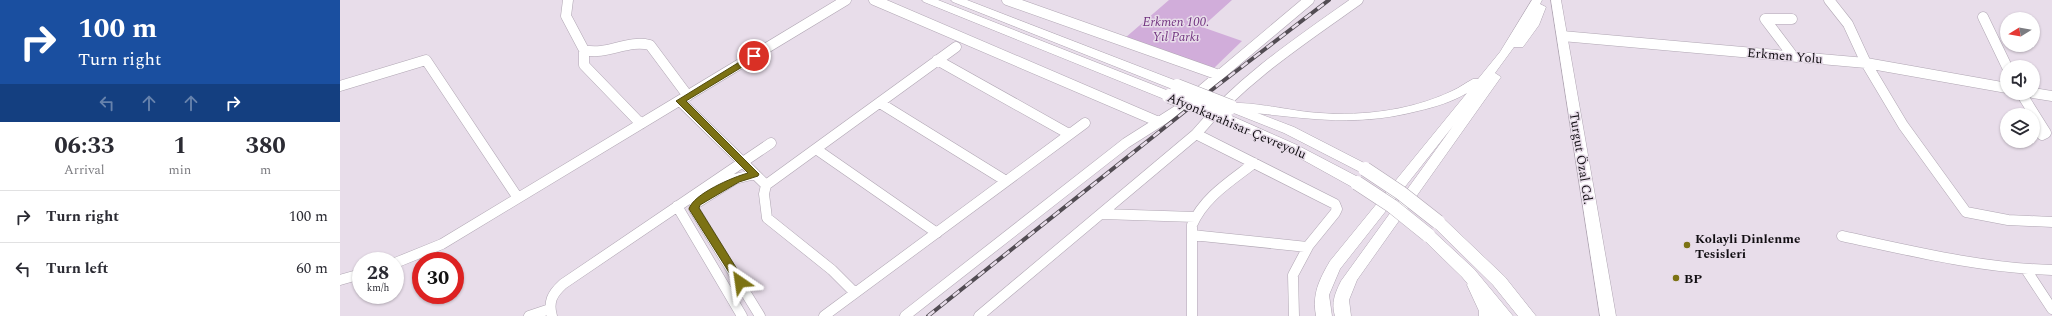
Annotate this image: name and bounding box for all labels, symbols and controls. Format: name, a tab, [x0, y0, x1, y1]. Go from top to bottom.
text: 100 m	[78, 7, 157, 50]
park label: Erkmen 100. Yıl Parkı	[1143, 12, 1209, 47]
north arrow	[2000, 12, 2040, 52]
map controls	[2000, 12, 2040, 148]
icon: right	[12, 16, 64, 68]
pin	[737, 39, 771, 73]
street label: Erkmen Yolu	[1746, 43, 1824, 69]
icon: arrive	[743, 45, 765, 67]
text: Turn right	[78, 46, 161, 73]
button: sound	[2000, 60, 2040, 100]
street label: Afyonkarahisar Çevreyolu	[1164, 88, 1309, 164]
icon: left	[96, 92, 118, 114]
icon: ahead	[138, 92, 160, 114]
icon: ahead	[180, 92, 202, 114]
icon: right	[222, 92, 244, 114]
button: layers	[2000, 108, 2040, 148]
street label: Turgut Özal Cd.	[1564, 110, 1598, 206]
text: 06:33	[54, 128, 114, 164]
text: 1	[173, 128, 187, 164]
text: 380	[245, 128, 286, 164]
text: Arrival	[64, 160, 105, 180]
text: min	[169, 160, 191, 180]
text: m	[260, 160, 271, 180]
text: Turn right	[46, 205, 119, 228]
text: 100 m	[289, 205, 328, 228]
icon: right	[12, 206, 34, 228]
place label: Kolayli Dinlenme Tesisleri	[1695, 229, 1801, 264]
marker: Kolayli Dinlenme Tesisleri	[1682, 240, 1692, 250]
speed limit sign: 30	[412, 252, 464, 304]
text: Turn left	[46, 257, 108, 280]
text: 60 m	[296, 257, 328, 280]
icon: left	[12, 258, 34, 280]
text: 28	[367, 258, 389, 288]
position arrow	[719, 261, 761, 303]
place label: BP	[1684, 269, 1702, 289]
marker: BP	[1671, 273, 1681, 283]
text: km/h	[367, 280, 389, 296]

